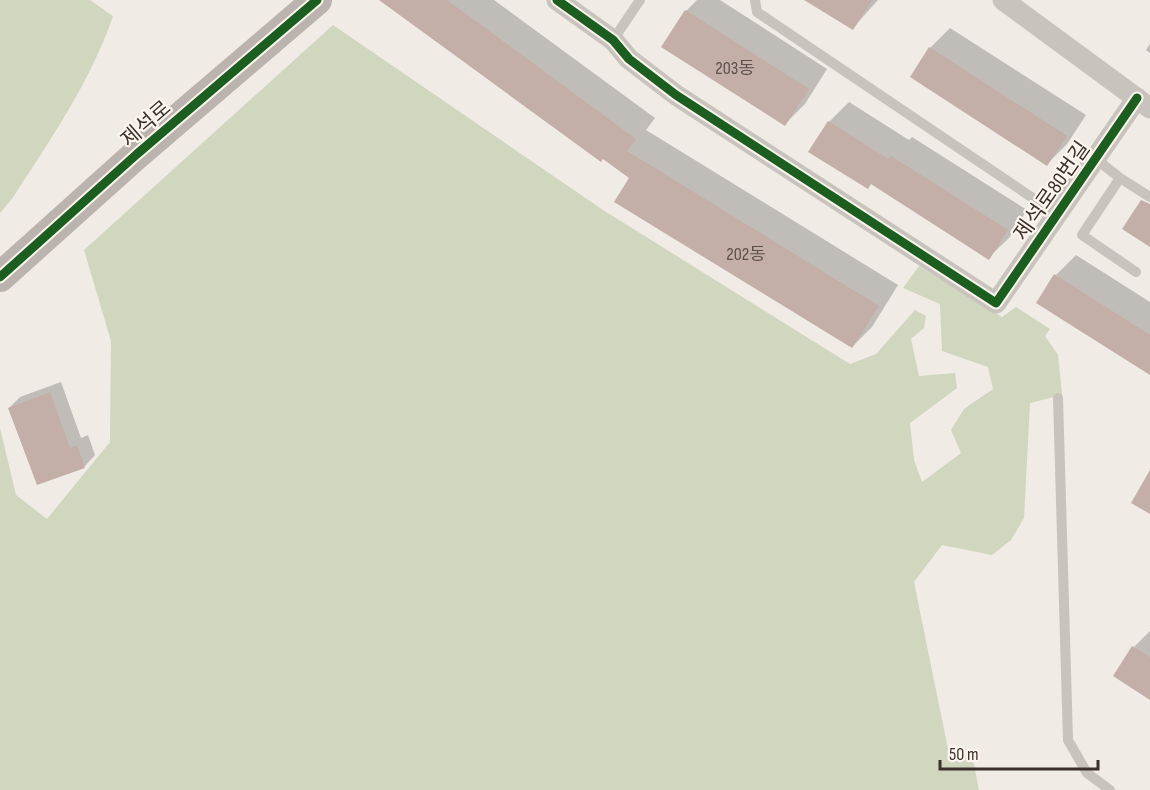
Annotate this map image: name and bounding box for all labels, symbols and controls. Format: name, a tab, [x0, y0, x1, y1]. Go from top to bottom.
house number: 203동	[715, 58, 755, 79]
street label: 제석로	[116, 96, 176, 152]
street label: 제석로80번길	[1009, 137, 1095, 245]
house number: 202동	[726, 244, 766, 265]
scale bar	[940, 733, 1098, 771]
text: 50 m	[949, 744, 979, 765]

